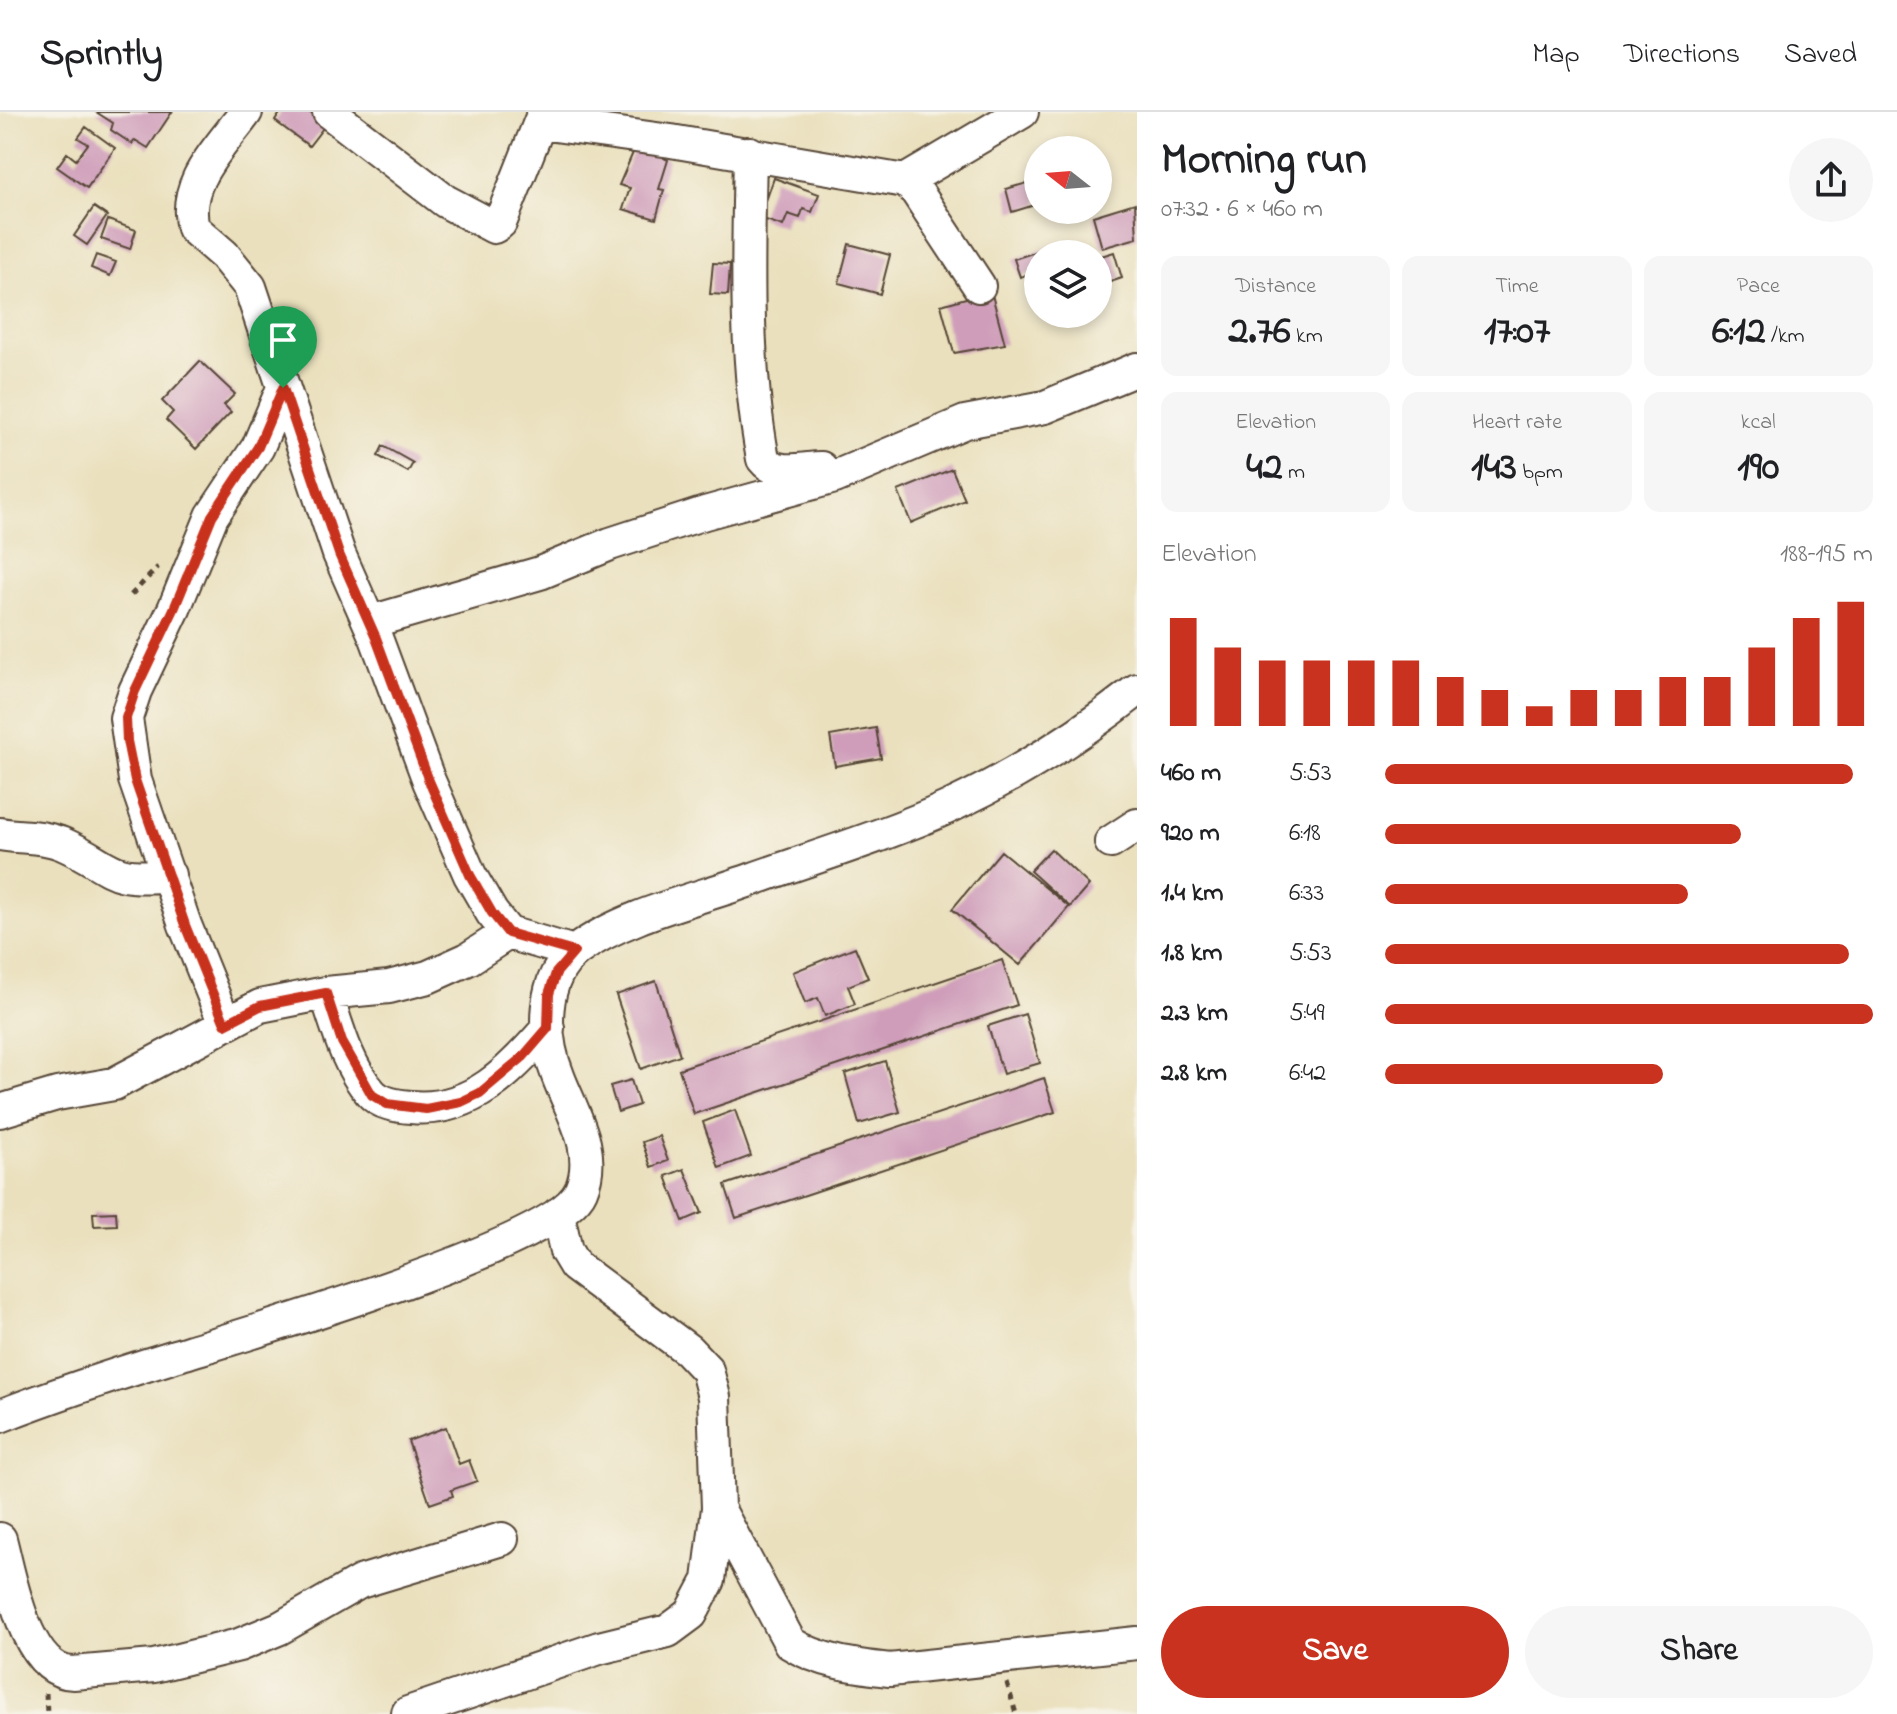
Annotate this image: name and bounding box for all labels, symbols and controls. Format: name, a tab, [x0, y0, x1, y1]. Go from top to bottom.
text: Sprintly	[40, 27, 163, 83]
text: Map	[1532, 35, 1580, 76]
text: Directions	[1624, 35, 1740, 76]
text: Saved	[1784, 35, 1857, 76]
text: Morning run	[1161, 129, 1367, 193]
north arrow	[1024, 136, 1112, 224]
map controls	[1024, 136, 1112, 328]
button: share	[1789, 138, 1873, 222]
text: 07:32 · 6 × 460 m	[1161, 191, 1323, 229]
button: layers	[1024, 240, 1112, 328]
text: Distance	[1235, 271, 1316, 303]
text: Time	[1495, 271, 1539, 303]
text: Pace	[1737, 271, 1780, 303]
text: 2.76	[1228, 303, 1291, 362]
text: 17:07	[1484, 303, 1550, 362]
text: 6:12	[1712, 303, 1766, 362]
pin	[249, 306, 317, 388]
icon: arrive	[261, 318, 305, 362]
text: km	[1291, 321, 1323, 353]
text: /km	[1766, 321, 1805, 353]
text: Elevation	[1235, 407, 1316, 439]
text: Heart rate	[1472, 407, 1562, 439]
text: kcal	[1741, 407, 1776, 439]
text: 42	[1246, 439, 1283, 498]
text: 143	[1471, 439, 1517, 498]
text: 190	[1737, 439, 1779, 498]
text: m	[1283, 457, 1305, 489]
text: bpm	[1517, 457, 1563, 489]
text: Elevation	[1161, 536, 1257, 574]
text: 188–195 m	[1780, 536, 1873, 574]
text: 460 m	[1161, 755, 1221, 793]
text: 5:53	[1289, 755, 1332, 793]
text: 920 m	[1161, 815, 1220, 853]
text: 6:18	[1289, 815, 1321, 853]
text: 1.4 km	[1161, 875, 1223, 913]
text: 6:33	[1289, 875, 1324, 913]
text: 1.8 km	[1161, 935, 1222, 973]
text: 5:53	[1289, 935, 1332, 973]
text: 2.3 km	[1161, 995, 1228, 1033]
text: 5:49	[1289, 995, 1325, 1033]
text: 2.8 km	[1161, 1055, 1227, 1093]
text: 6:42	[1289, 1055, 1326, 1093]
button: Save	[1161, 1606, 1509, 1698]
button: Share	[1525, 1606, 1873, 1698]

